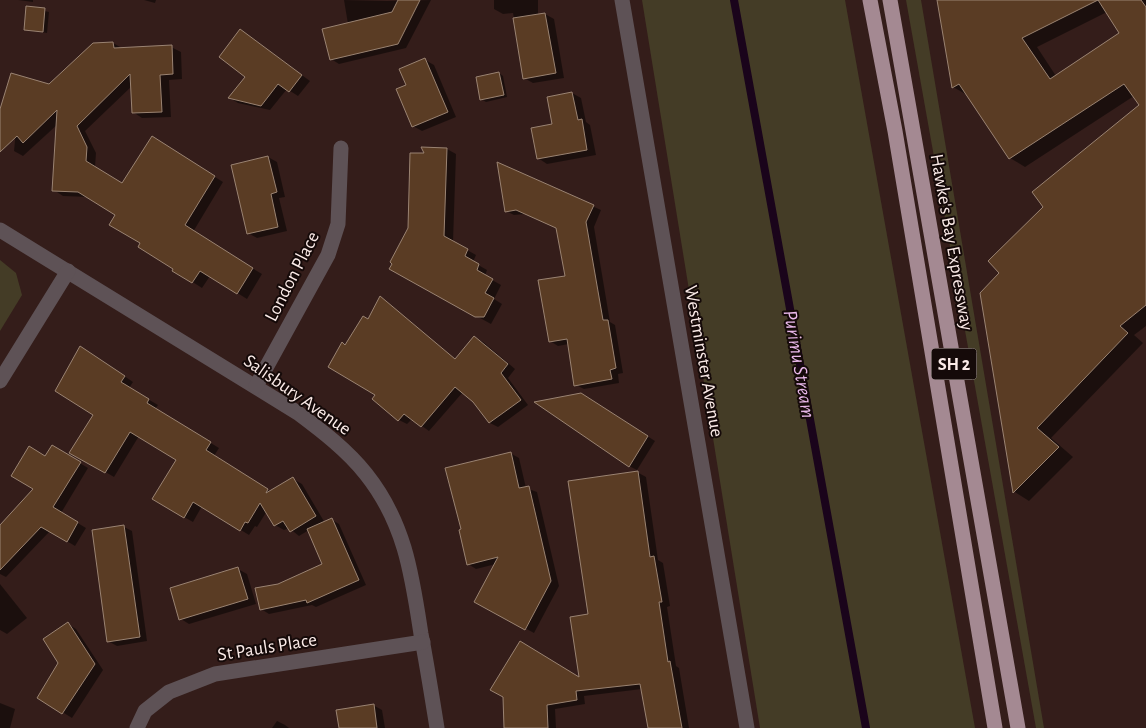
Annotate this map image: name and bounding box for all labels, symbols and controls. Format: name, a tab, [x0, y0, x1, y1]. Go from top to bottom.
street label: Hawke's Bay Expressway	[927, 153, 976, 332]
street label: London Place	[262, 229, 323, 325]
street label: Westminster Avenue	[681, 284, 726, 439]
water label: Purimu Stream	[780, 309, 818, 420]
road number: SH 2	[932, 348, 976, 379]
street label: Salisbury Avenue	[240, 351, 354, 439]
street label: St Pauls Place	[216, 630, 318, 665]

